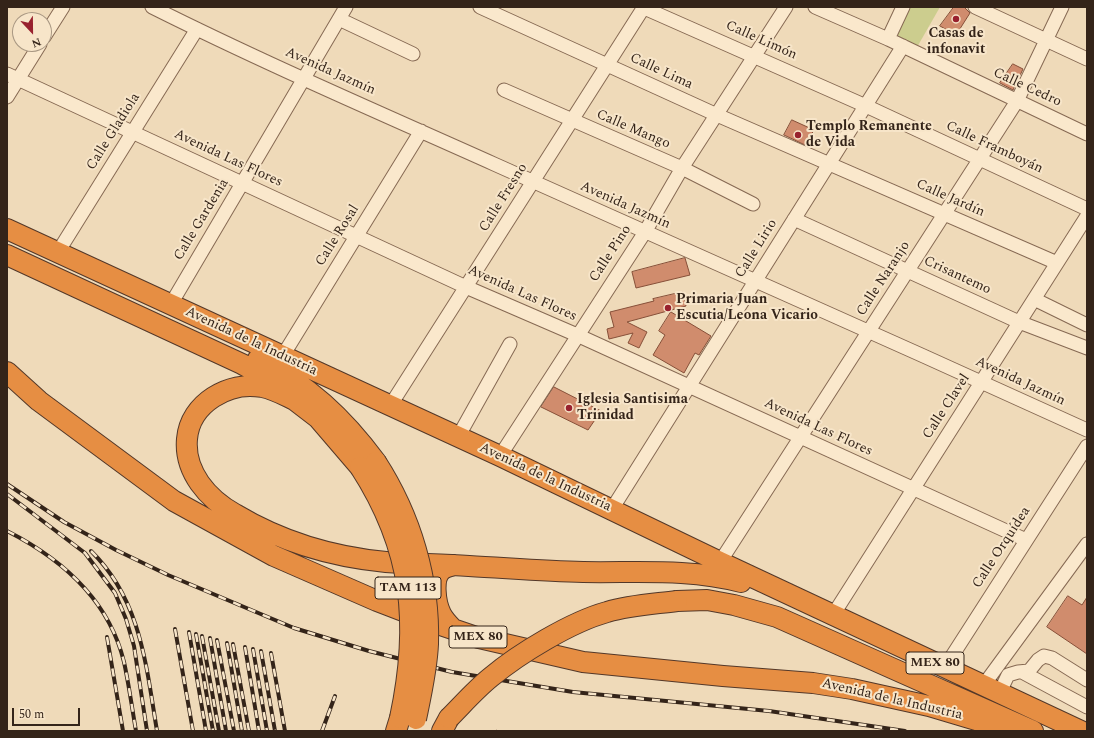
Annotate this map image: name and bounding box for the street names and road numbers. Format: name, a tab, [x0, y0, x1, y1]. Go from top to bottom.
street label: Calle Limón	[723, 18, 799, 64]
street label: Avenida Jazmín	[282, 45, 378, 99]
street label: Calle Lima	[627, 50, 695, 94]
street label: Calle Cedro	[990, 65, 1064, 111]
street label: Calle Gladiola	[84, 90, 144, 174]
street label: Calle Mango	[593, 107, 673, 153]
street label: Calle Framboyán	[943, 118, 1045, 178]
street label: Avenida Las Flores	[171, 127, 285, 191]
street label: Calle Fresno	[476, 161, 532, 235]
street label: Calle Gardenia	[171, 176, 233, 264]
street label: Calle Jardín	[913, 176, 987, 222]
street label: Avenida Jazmín	[577, 179, 673, 233]
street label: Calle Rosal	[313, 202, 363, 270]
street label: Calle Lirio	[732, 216, 782, 282]
street label: Calle Pino	[586, 222, 636, 286]
street label: Calle Naranjo	[854, 238, 914, 320]
street label: Crisantemo	[921, 253, 993, 299]
street label: Avenida Las Flores	[465, 262, 579, 326]
street label: Avenida de la Industria	[182, 304, 320, 380]
street label: Avenida Jazmín	[972, 354, 1068, 410]
street label: Calle Clavel	[920, 371, 974, 443]
street label: Avenida Las Flores	[761, 396, 875, 460]
street label: Avenida de la Industria	[476, 440, 614, 516]
street label: Calle Orquídea	[969, 504, 1035, 592]
road number: TAM 113	[375, 577, 441, 599]
road number: MEX 80	[449, 626, 507, 648]
road number: MEX 80	[906, 652, 964, 674]
street label: Avenida de la Industria	[820, 676, 964, 724]

